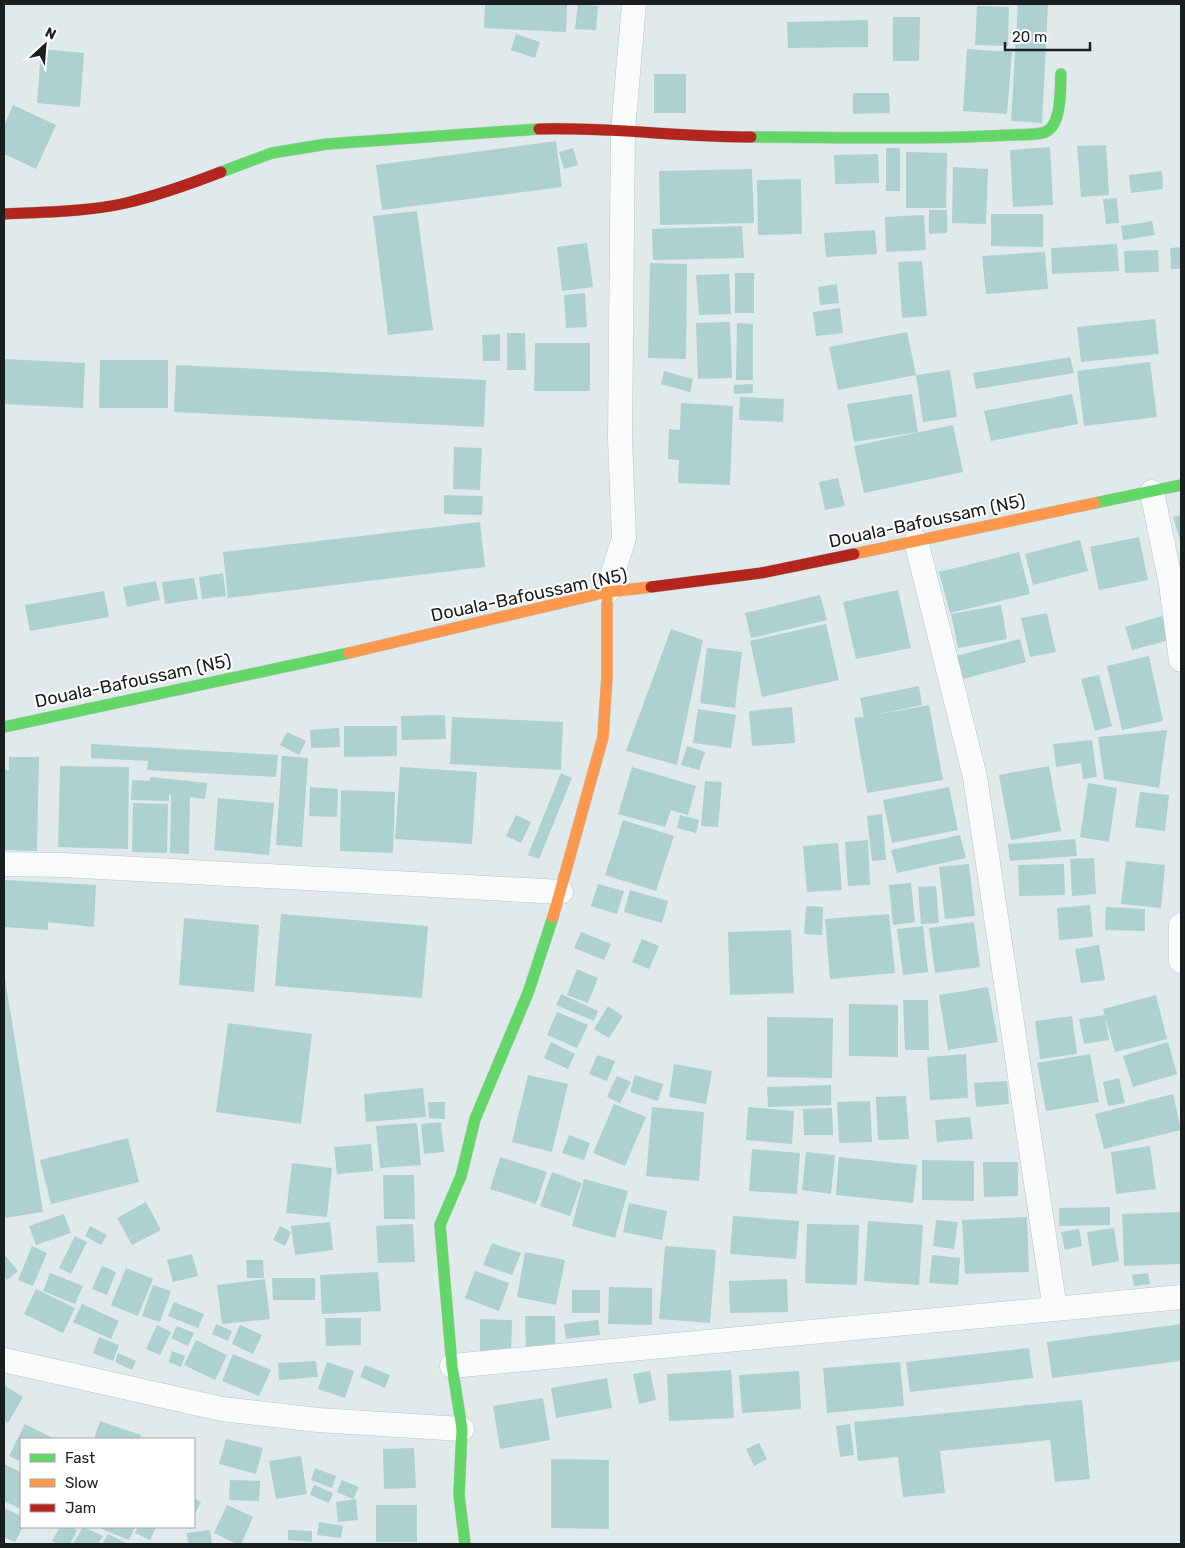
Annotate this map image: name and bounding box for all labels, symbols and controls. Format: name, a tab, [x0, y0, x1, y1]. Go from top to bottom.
north arrow	[20, 20, 70, 70]
scale bar	[1005, 20, 1090, 52]
text: N	[42, 24, 59, 44]
text: 20 m	[1012, 28, 1047, 46]
street label: Douala-Bafoussam (N5)	[827, 489, 1027, 553]
street label: Douala-Bafoussam (N5)	[429, 563, 629, 627]
street label: Douala-Bafoussam (N5)	[33, 649, 233, 713]
legend	[20, 1438, 195, 1528]
text: Fast	[65, 1449, 95, 1467]
text: Slow	[65, 1474, 98, 1492]
text: Jam	[65, 1499, 96, 1517]

